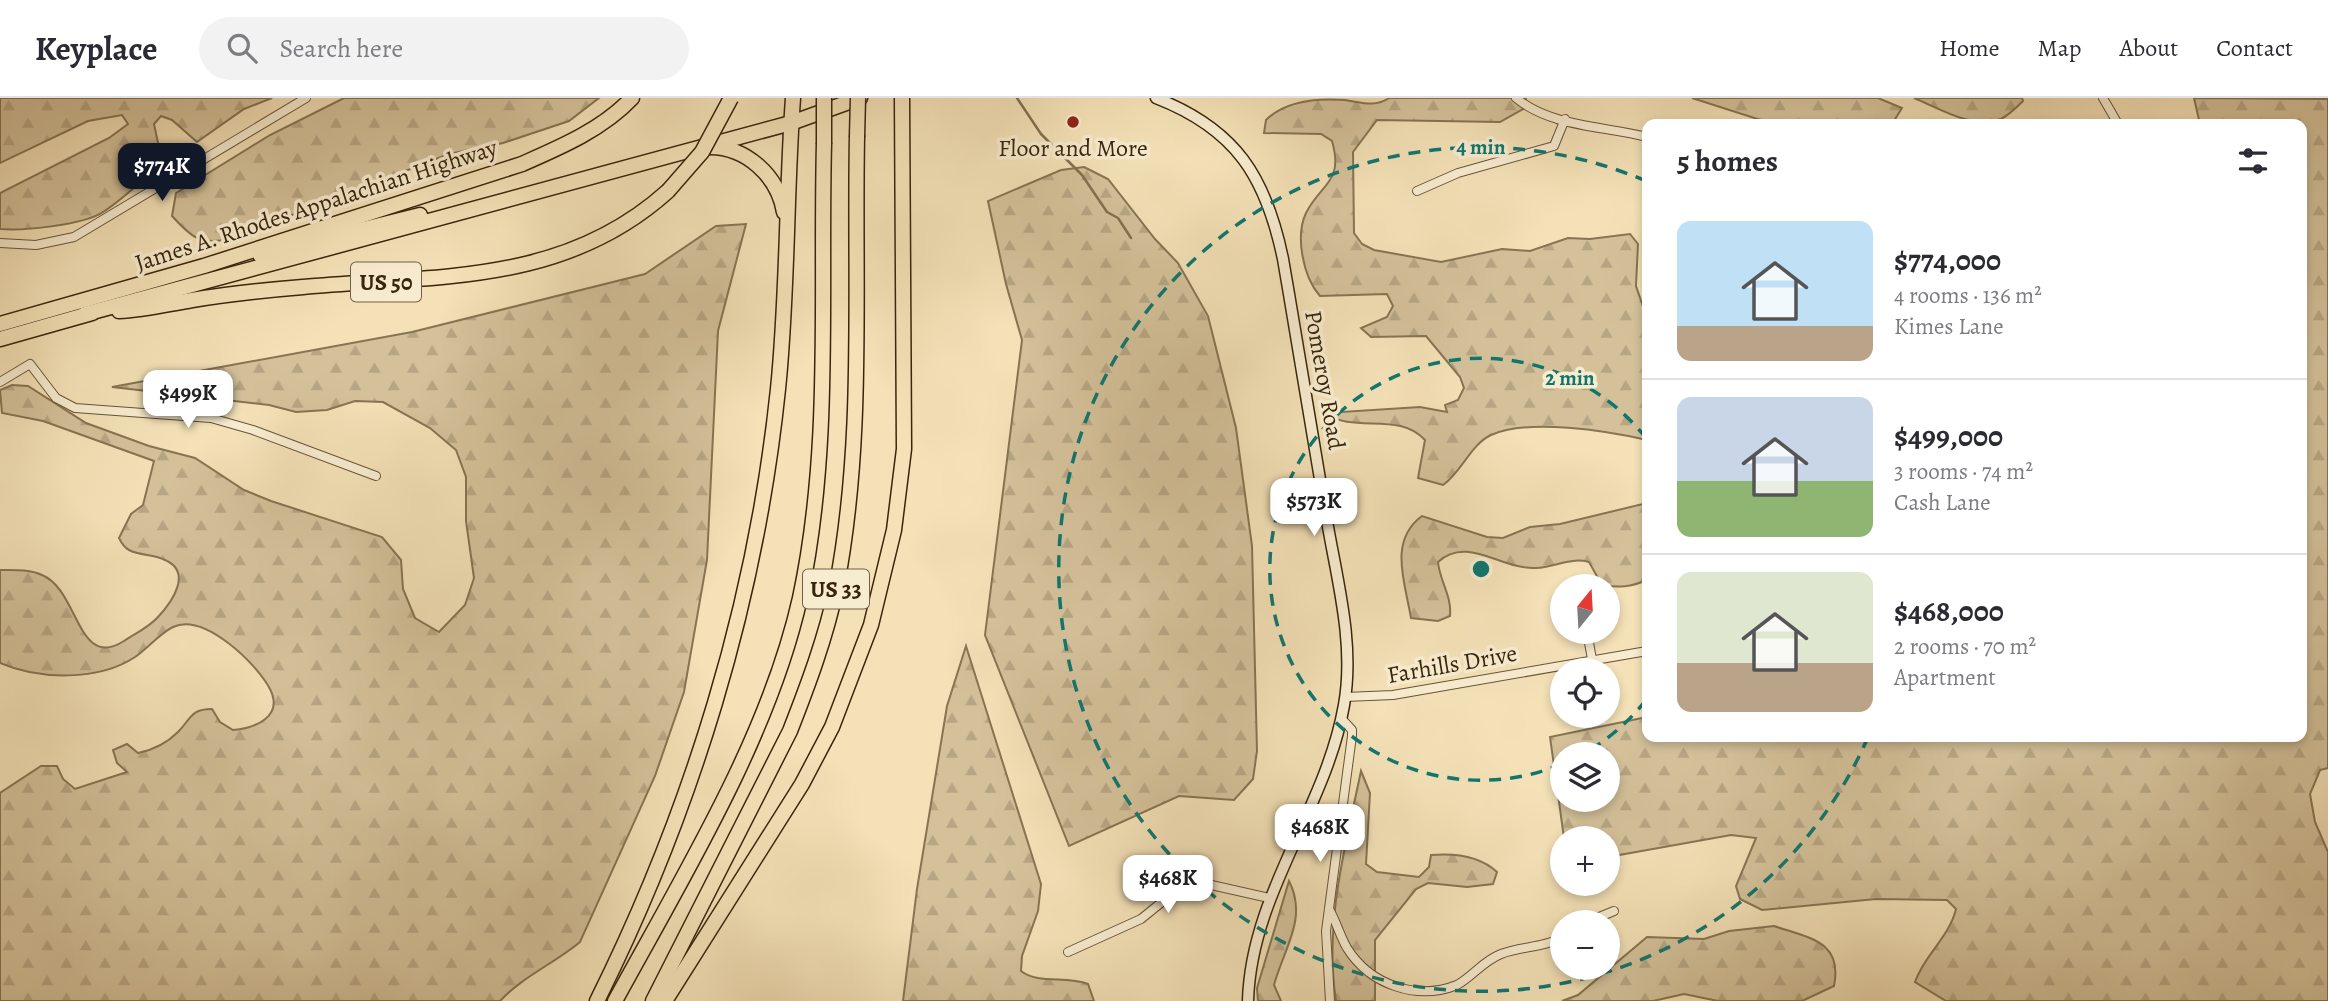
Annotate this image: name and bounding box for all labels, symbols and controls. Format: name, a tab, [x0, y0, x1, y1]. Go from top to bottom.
search box	[199, 17, 689, 80]
text: Keyplace	[35, 26, 157, 71]
icon: search	[223, 29, 261, 67]
text: Search here	[279, 31, 403, 66]
text: Home	[1939, 32, 2000, 64]
text: Map	[2038, 32, 2082, 64]
text: About	[2120, 32, 2178, 64]
text: Contact	[2216, 32, 2293, 64]
marker: Floor and More	[1065, 114, 1081, 130]
street label: James A. Rhodes Appalachian Highway	[131, 131, 502, 279]
place label: Floor and More	[998, 132, 1148, 164]
text: 4 min	[1456, 133, 1506, 161]
text: 5 homes	[1677, 141, 1778, 181]
icon: filters	[2234, 142, 2272, 180]
pin: $774K	[113, 144, 211, 203]
text: $774K	[134, 150, 190, 181]
text: $774,000	[1894, 240, 2001, 280]
icon: home	[1733, 249, 1817, 333]
road number: US 50	[351, 262, 421, 302]
text: 4 rooms · 136 m²	[1894, 280, 2042, 311]
street label: Pomeroy Road	[1297, 308, 1353, 452]
text: Kimes Lane	[1894, 311, 2003, 342]
text: 2 min	[1545, 364, 1595, 392]
pin: $499K	[139, 370, 237, 430]
text: $499K	[159, 377, 217, 408]
text: $499,000	[1894, 416, 2003, 456]
icon: home	[1733, 425, 1817, 509]
text: 3 rooms · 74 m²	[1894, 456, 2033, 487]
pin: $573K	[1265, 478, 1363, 538]
text: $573K	[1286, 485, 1342, 516]
text: Cash Lane	[1894, 487, 1991, 518]
centre of rings	[1469, 557, 1493, 581]
road number: US 33	[803, 569, 869, 608]
north arrow	[1550, 574, 1620, 644]
map controls	[1550, 574, 1620, 980]
text: $468,000	[1894, 591, 2004, 631]
icon: home	[1733, 600, 1817, 684]
text: 2 rooms · 70 m²	[1894, 631, 2036, 662]
street label: Farhills Drive	[1385, 637, 1519, 691]
button: locate	[1550, 658, 1620, 728]
text: Apartment	[1894, 662, 1996, 693]
button: layers	[1550, 742, 1620, 812]
pin: $468K	[1271, 804, 1369, 864]
text: $468K	[1291, 811, 1349, 842]
button: +	[1550, 826, 1620, 896]
pin: $468K	[1119, 856, 1217, 915]
text: $468K	[1139, 862, 1197, 893]
button: −	[1550, 910, 1620, 980]

